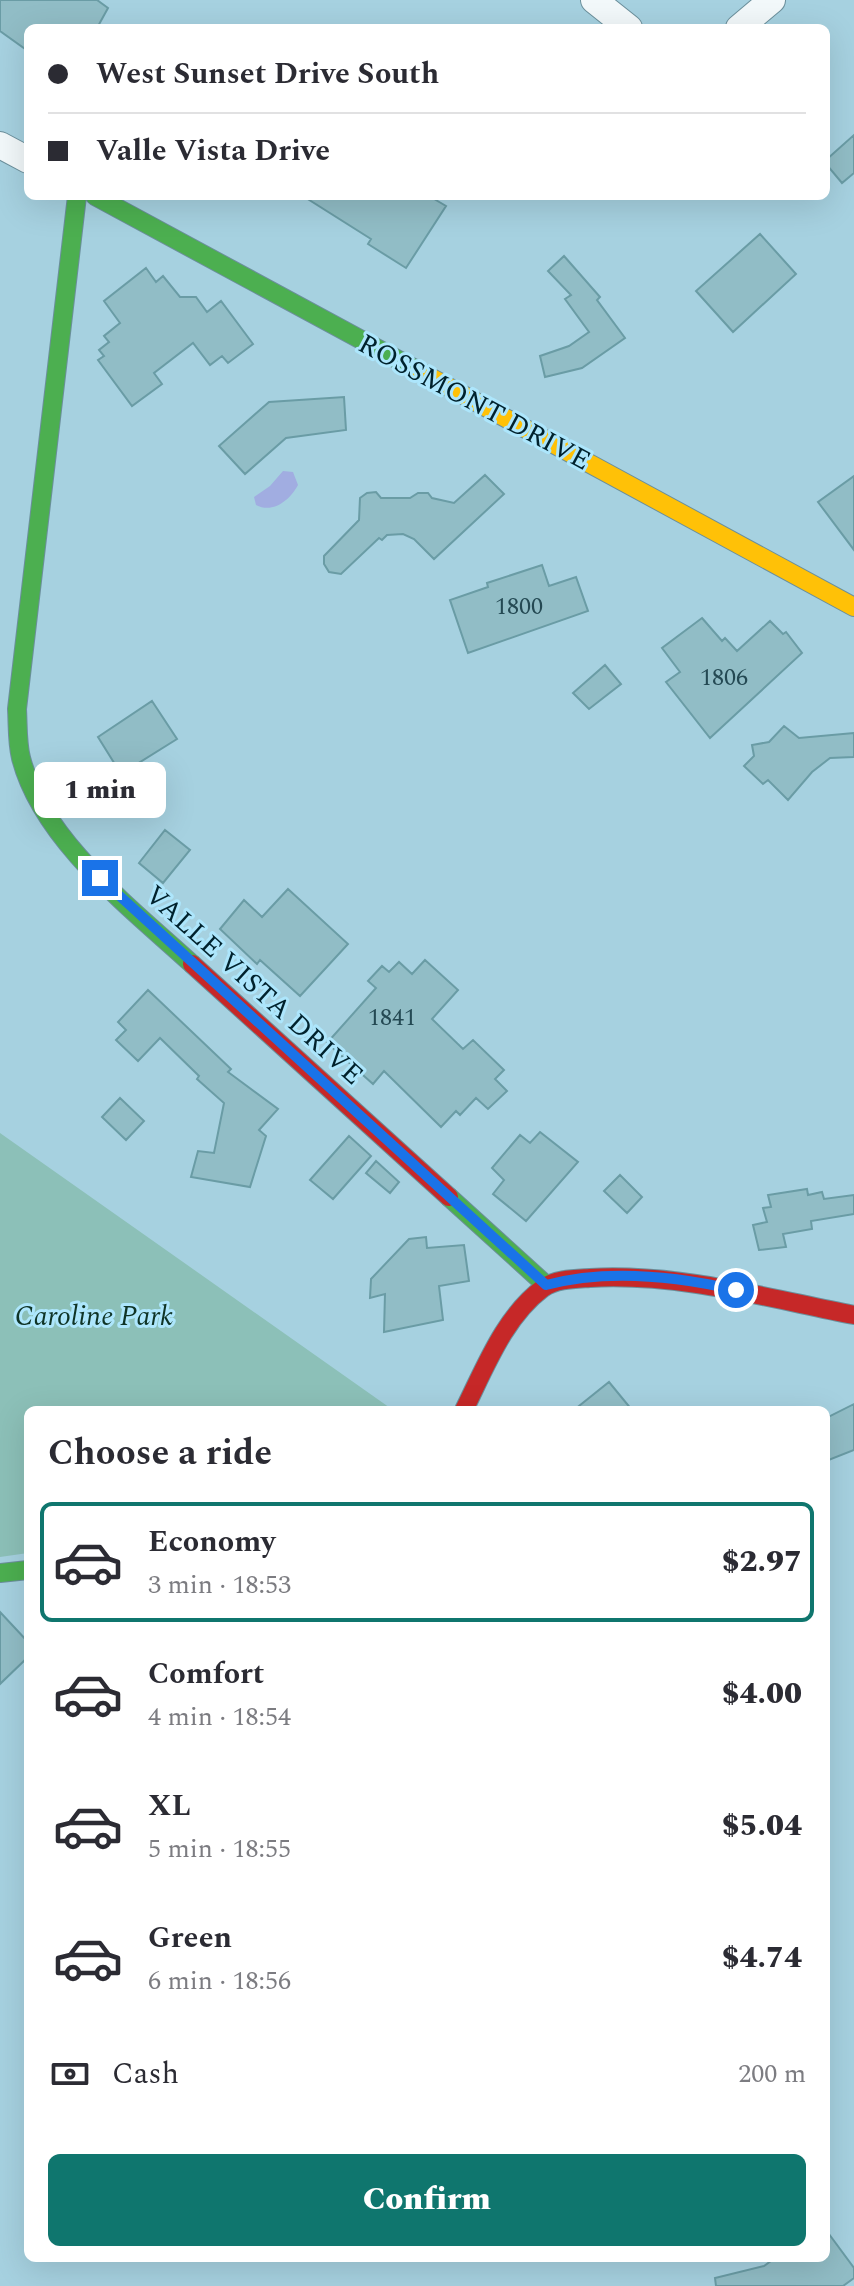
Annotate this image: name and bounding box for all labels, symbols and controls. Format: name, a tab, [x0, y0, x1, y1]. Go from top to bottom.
text: West Sunset Drive South	[96, 51, 439, 97]
text: Valle Vista Drive	[96, 128, 330, 174]
street label: ROSSMONT DRIVE	[350, 323, 599, 482]
house number: 1800	[495, 589, 543, 625]
house number: 1806	[700, 660, 748, 696]
callout: 1 min	[34, 762, 166, 818]
text: 1 min	[64, 770, 136, 810]
route end	[82, 860, 118, 896]
street label: VALLE VISTA DRIVE	[135, 875, 373, 1096]
house number: 1841	[368, 1000, 416, 1036]
route start	[718, 1272, 754, 1308]
park label: Caroline Park	[15, 1295, 173, 1338]
text: Choose a ride	[48, 1426, 272, 1481]
text: Economy	[148, 1519, 275, 1565]
icon: car	[52, 1526, 124, 1598]
text: $2.97	[722, 1539, 802, 1585]
text: 3 min · 18:53	[148, 1565, 291, 1605]
text: Comfort	[148, 1651, 264, 1697]
icon: car	[52, 1658, 124, 1730]
text: $4.00	[722, 1671, 802, 1717]
text: 4 min · 18:54	[148, 1697, 291, 1737]
text: XL	[148, 1783, 191, 1829]
icon: car	[52, 1790, 124, 1862]
text: $5.04	[722, 1803, 802, 1849]
text: 5 min · 18:55	[148, 1829, 291, 1869]
text: Green	[148, 1915, 232, 1961]
icon: car	[52, 1922, 124, 1994]
text: $4.74	[722, 1935, 802, 1981]
text: 6 min · 18:56	[148, 1961, 291, 2001]
text: Cash	[112, 2051, 179, 2097]
icon: cash	[48, 2052, 92, 2096]
text: 200 m	[738, 2054, 806, 2094]
button: Confirm	[48, 2154, 806, 2246]

